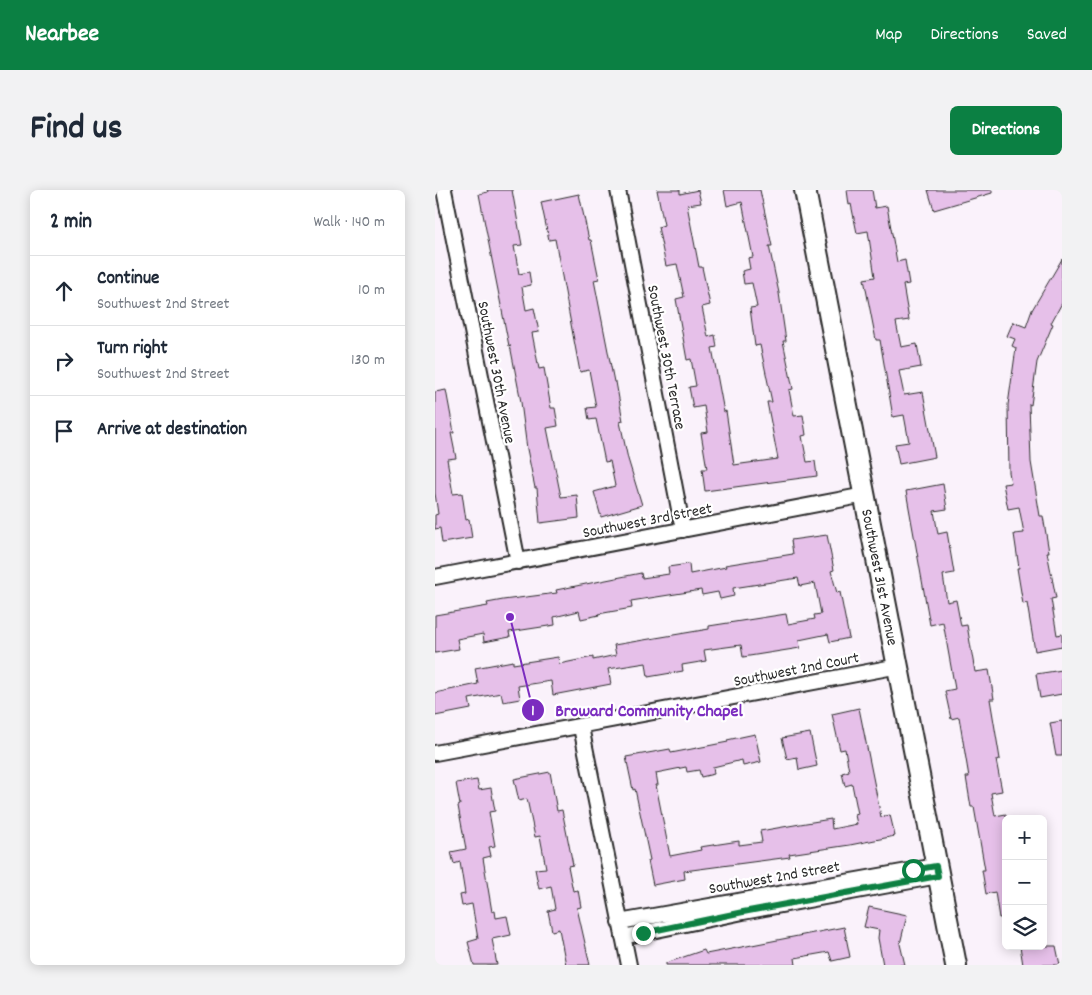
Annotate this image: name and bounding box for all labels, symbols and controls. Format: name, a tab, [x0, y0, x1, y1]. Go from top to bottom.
text: Nearbee	[25, 18, 99, 52]
text: Map	[875, 23, 902, 48]
text: Directions	[930, 23, 999, 48]
text: Saved	[1027, 23, 1067, 48]
text: Find us	[30, 105, 122, 155]
button: Directions	[950, 106, 1062, 155]
text: 2 min	[50, 208, 92, 238]
text: Walk · 140 m	[313, 211, 385, 234]
text: Continue	[97, 266, 159, 293]
icon: ahead	[50, 277, 78, 305]
text: 10 m	[358, 279, 385, 302]
street label: Southwest 30th Terrace	[640, 283, 691, 432]
text: Southwest 2nd Street	[97, 293, 229, 316]
street label: Southwest 30th Avenue	[470, 299, 521, 446]
text: Turn right	[97, 336, 168, 363]
icon: right	[50, 347, 78, 375]
text: 130 m	[351, 349, 385, 372]
text: Southwest 2nd Street	[97, 363, 229, 386]
icon: arrive	[50, 417, 78, 445]
text: Arrive at destination	[97, 417, 247, 444]
street label: Southwest 3rd Street	[581, 498, 714, 545]
street label: Southwest 31st Avenue	[854, 507, 903, 648]
street label: Southwest 2nd Court	[732, 647, 861, 694]
callout: Broward Community Chapel	[520, 693, 753, 726]
text: Broward Community Chapel	[555, 700, 744, 725]
text: 1	[531, 701, 535, 723]
map controls	[1002, 815, 1047, 950]
button: +	[1002, 815, 1047, 860]
street label: Southwest 2nd Street	[707, 856, 842, 901]
route start	[902, 859, 925, 882]
button: −	[1002, 860, 1047, 905]
button: layers	[1002, 905, 1047, 950]
route end	[632, 922, 655, 945]

